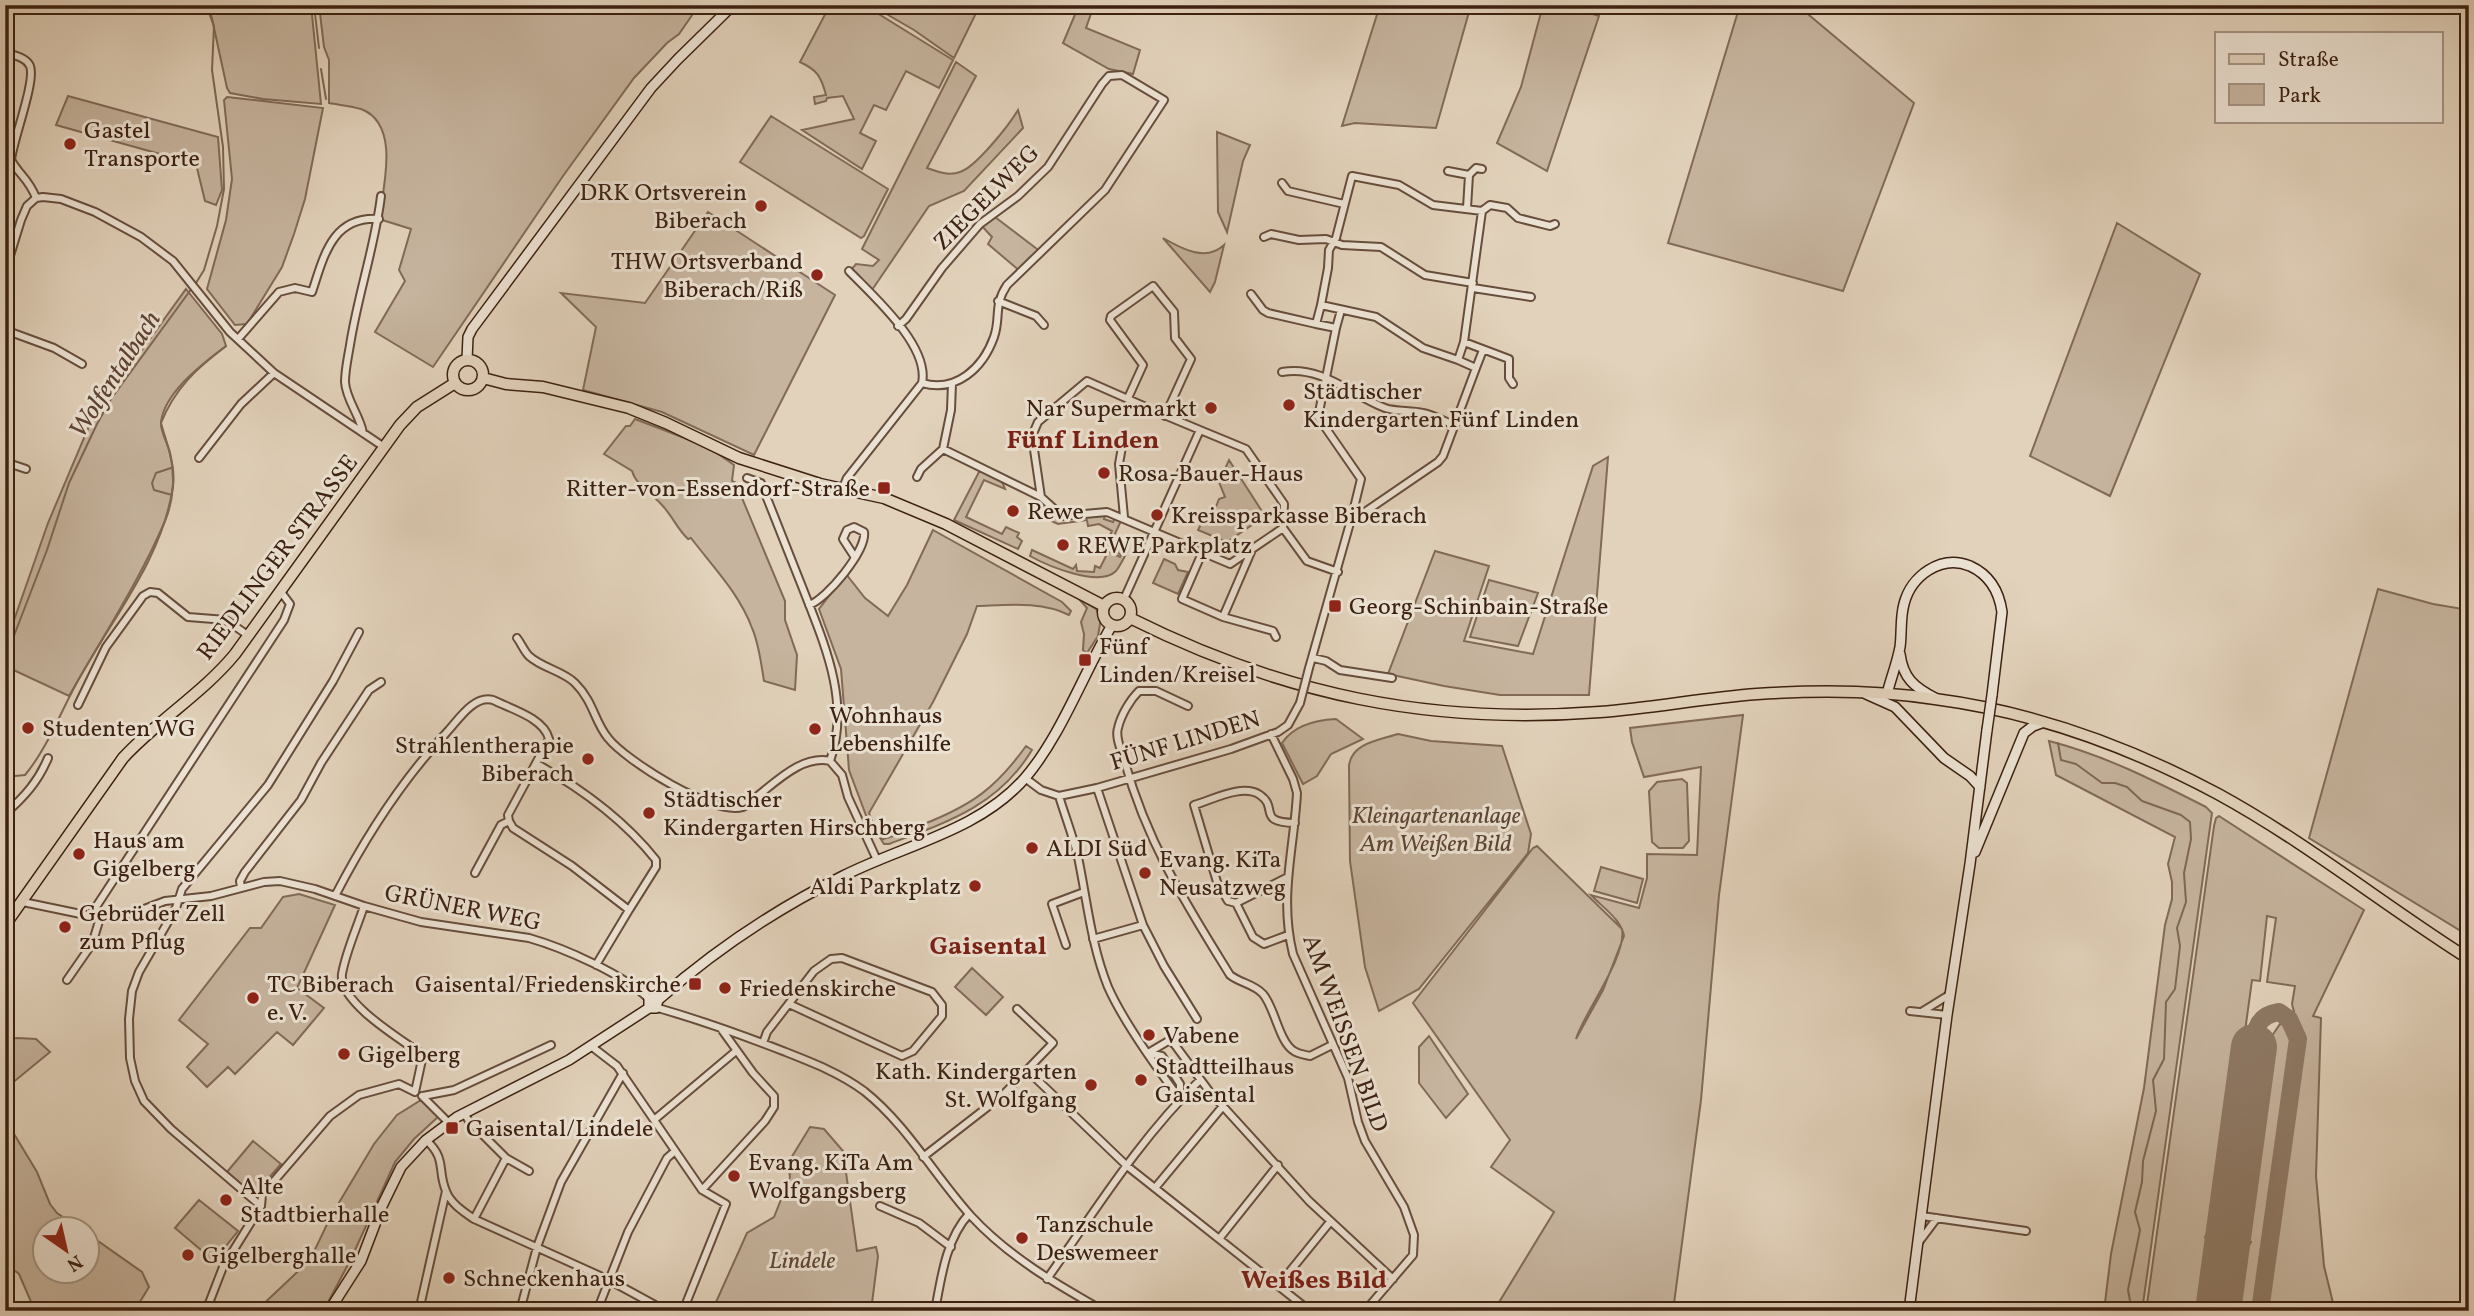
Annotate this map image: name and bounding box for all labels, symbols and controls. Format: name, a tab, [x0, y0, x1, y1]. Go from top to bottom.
legend	[2215, 32, 2442, 122]
text: Straße	[2278, 46, 2339, 75]
text: Park	[2278, 82, 2321, 111]
place label: Gastel Transporte	[84, 115, 200, 177]
marker: Gastel Transporte	[62, 136, 78, 152]
street label: ZIEGELWEG	[927, 138, 1048, 259]
place label: DRK Ortsverein Biberach	[579, 177, 747, 239]
marker: DRK Ortsverein Biberach	[753, 198, 769, 214]
place label: THW Ortsverband Biberach/Riß	[611, 246, 803, 308]
marker: THW Ortsverband Biberach/Riß	[809, 267, 825, 283]
water label: Wolfentalbach	[61, 304, 170, 446]
place label: Städtischer Kindergarten Fünf Linden	[1303, 376, 1579, 438]
place label: Nar Supermarkt	[1026, 393, 1197, 427]
marker: Städtischer Kindergarten Fünf Linden	[1281, 397, 1297, 413]
marker: Nar Supermarkt	[1203, 400, 1219, 416]
district label: Fünf Linden	[1007, 423, 1159, 459]
street label: RIEDLINGER STRASSE	[190, 448, 367, 668]
place label: Rosa-Bauer-Haus	[1118, 458, 1303, 492]
marker: Rosa-Bauer-Haus	[1096, 465, 1112, 481]
place label: Ritter-von-Essendorf-Straße	[566, 473, 870, 507]
marker: Ritter-von-Essendorf-Straße	[876, 480, 892, 496]
place label: Rewe	[1027, 496, 1084, 530]
place label: Kreissparkasse Biberach	[1171, 500, 1427, 534]
marker: Rewe	[1005, 503, 1021, 519]
marker: Kreissparkasse Biberach	[1149, 507, 1165, 523]
place label: REWE Parkplatz	[1077, 530, 1252, 564]
marker: REWE Parkplatz	[1055, 537, 1071, 553]
place label: Georg-Schinbain-Straße	[1349, 591, 1608, 625]
marker: Georg-Schinbain-Straße	[1327, 598, 1343, 614]
place label: Fünf Linden/Kreisel	[1099, 631, 1256, 693]
marker: Fünf Linden/Kreisel	[1077, 652, 1093, 668]
place label: Wohnhaus Lebenshilfe	[829, 700, 951, 762]
street label: FÜNF LINDEN	[1106, 703, 1265, 781]
place label: Studenten WG	[42, 713, 196, 747]
marker: Studenten WG	[20, 720, 36, 736]
marker: Wohnhaus Lebenshilfe	[807, 721, 823, 737]
place label: Strahlentherapie Biberach	[395, 730, 574, 792]
marker: Strahlentherapie Biberach	[580, 751, 596, 767]
place label: Städtischer Kindergarten Hirschberg	[663, 784, 926, 846]
park label: Kleingartenanlage Am Weißen Bild	[1352, 800, 1521, 862]
marker: Städtischer Kindergarten Hirschberg	[641, 805, 657, 821]
place label: Haus am Gigelberg	[93, 825, 195, 887]
place label: ALDI Süd	[1046, 833, 1147, 867]
marker: ALDI Süd	[1024, 840, 1040, 856]
place label: Evang. KiTa Neusatzweg	[1159, 844, 1286, 906]
marker: Haus am Gigelberg	[71, 846, 87, 862]
marker: Evang. KiTa Neusatzweg	[1137, 865, 1153, 881]
place label: Aldi Parkplatz	[810, 871, 961, 905]
street label: GRÜNER WEG	[381, 877, 544, 941]
marker: Aldi Parkplatz	[967, 878, 983, 894]
place label: Gebrüder Zell zum Pflug	[79, 898, 225, 960]
marker: Gebrüder Zell zum Pflug	[57, 919, 73, 935]
district label: Gaisental	[930, 929, 1047, 965]
street label: AM WEISSEN BILD	[1293, 930, 1396, 1137]
place label: TC Biberach e. V.	[267, 969, 394, 1031]
place label: Gaisental/Friedenskirche	[415, 969, 681, 1003]
place label: Friedenskirche	[739, 973, 896, 1007]
marker: Gaisental/Friedenskirche	[687, 976, 703, 992]
marker: Friedenskirche	[717, 980, 733, 996]
marker: TC Biberach e. V.	[245, 990, 261, 1006]
place label: Vabene	[1163, 1020, 1239, 1054]
marker: Vabene	[1141, 1027, 1157, 1043]
place label: Gigelberg	[358, 1039, 460, 1073]
marker: Gigelberg	[336, 1046, 352, 1062]
place label: Stadtteilhaus Gaisental	[1155, 1051, 1294, 1113]
place label: Kath. Kindergarten St. Wolfgang	[875, 1056, 1077, 1118]
marker: Stadtteilhaus Gaisental	[1133, 1072, 1149, 1088]
marker: Kath. Kindergarten St. Wolfgang	[1083, 1077, 1099, 1093]
place label: Gaisental/Lindele	[466, 1113, 653, 1147]
marker: Gaisental/Lindele	[444, 1120, 460, 1136]
place label: Evang. KiTa Am Wolfgangsberg	[748, 1147, 913, 1209]
marker: Evang. KiTa Am Wolfgangsberg	[726, 1168, 742, 1184]
place label: Alte Stadtbierhalle	[240, 1171, 389, 1233]
marker: Alte Stadtbierhalle	[218, 1192, 234, 1208]
place label: Tanzschule Deswemeer	[1036, 1209, 1158, 1271]
north arrow	[32, 1214, 102, 1284]
marker: Tanzschule Deswemeer	[1014, 1230, 1030, 1246]
place label: Gigelberghalle	[202, 1240, 356, 1274]
park label: Lindele	[769, 1245, 836, 1279]
marker: Gigelberghalle	[180, 1247, 196, 1263]
text: N	[61, 1248, 87, 1277]
place label: Schneckenhaus	[463, 1263, 625, 1297]
district label: Weißes Bild	[1241, 1263, 1387, 1299]
marker: Schneckenhaus	[441, 1270, 457, 1286]

